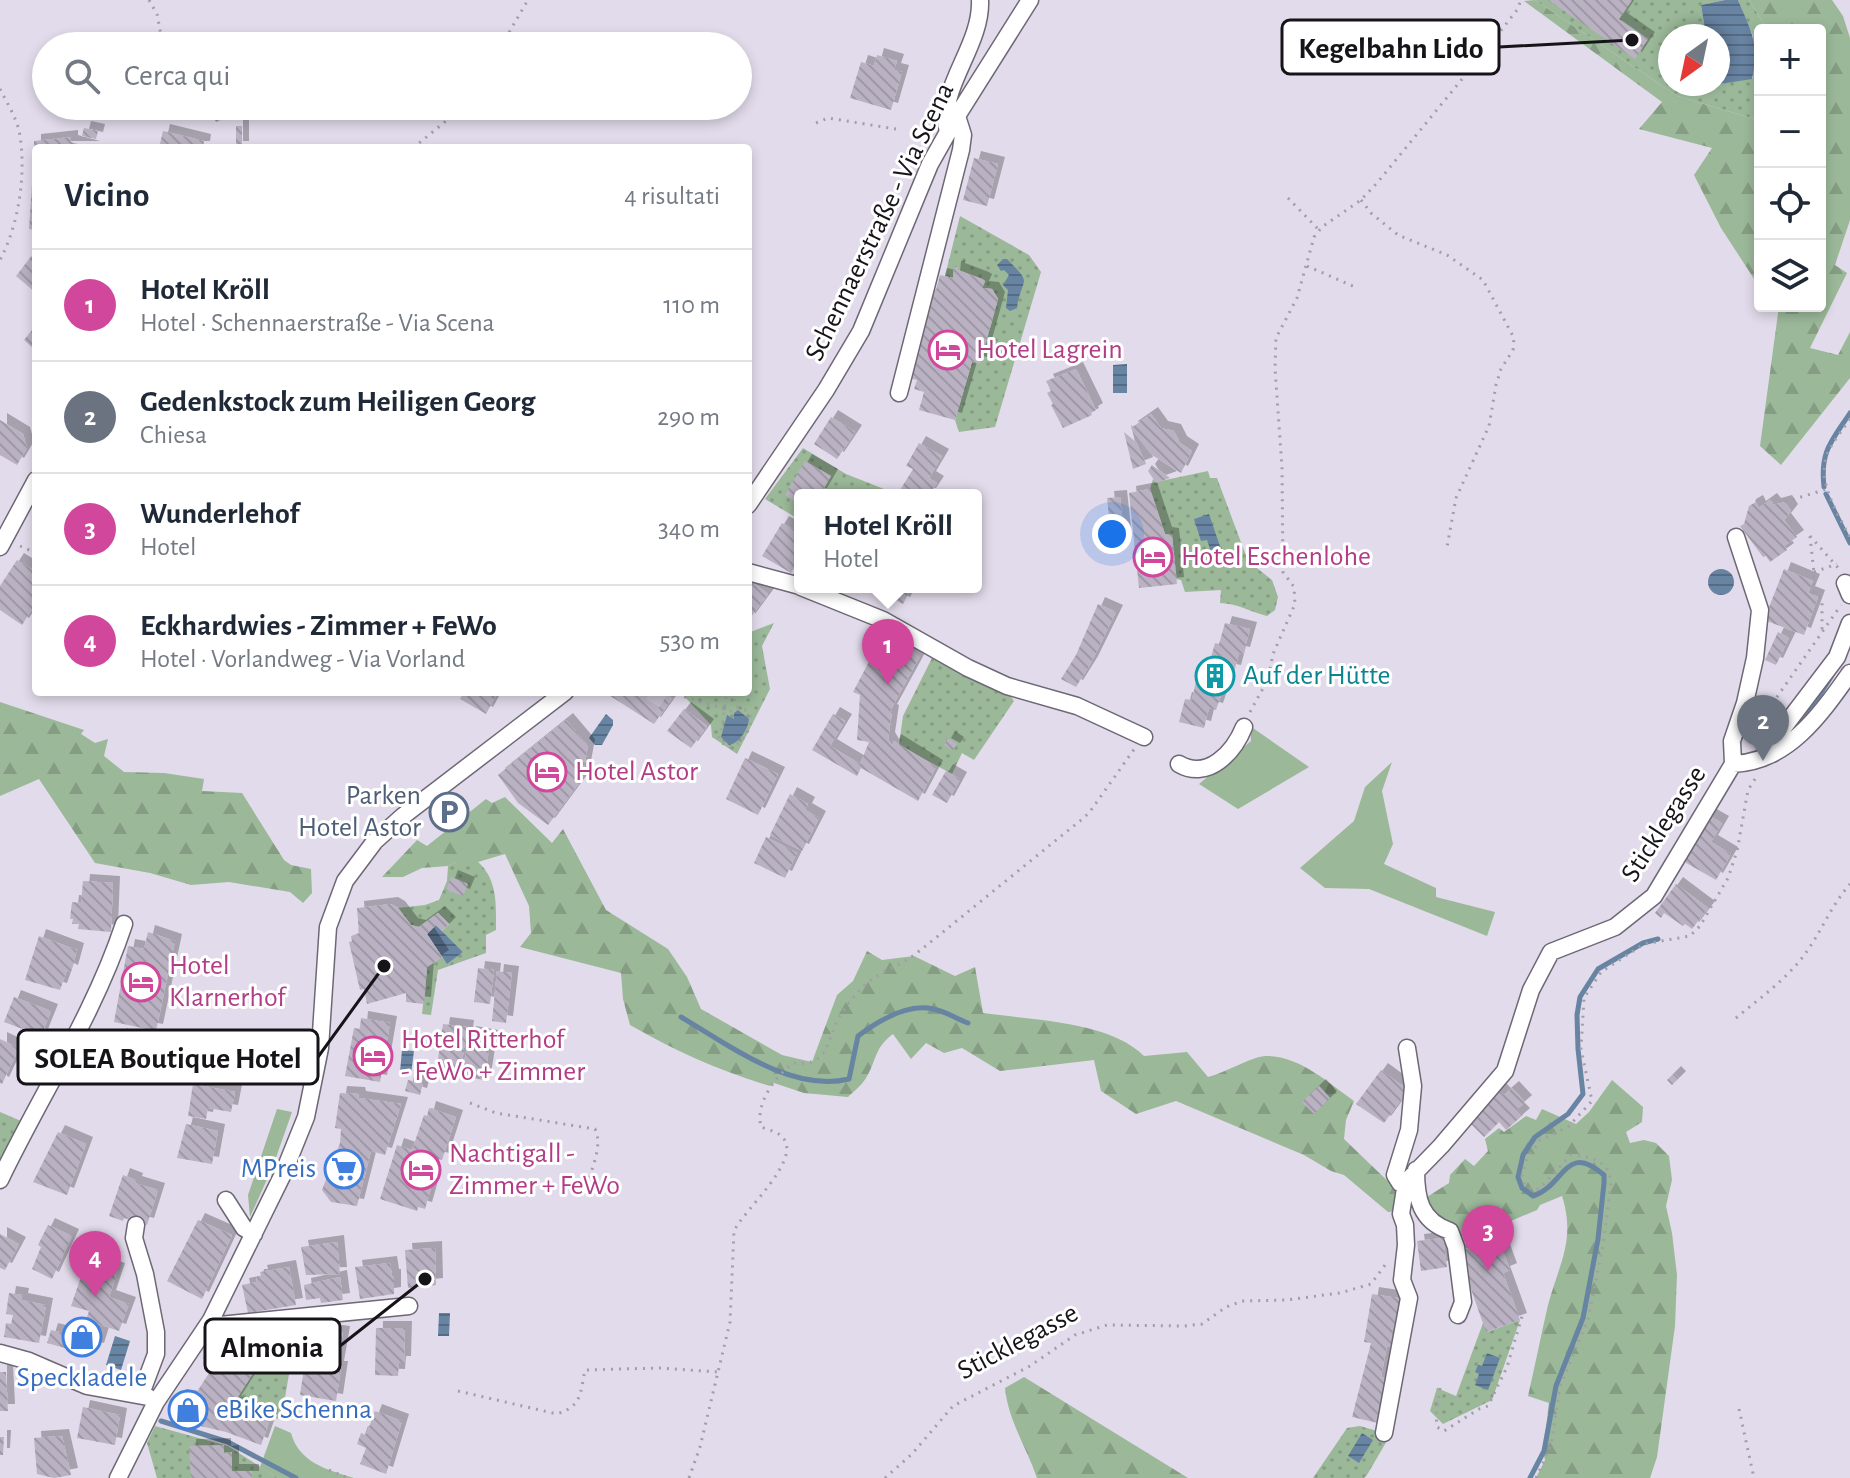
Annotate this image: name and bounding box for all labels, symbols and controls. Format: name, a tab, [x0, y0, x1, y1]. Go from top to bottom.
callout: Kegelbahn Lido	[1282, 20, 1499, 74]
north arrow	[1658, 24, 1730, 96]
map controls	[1754, 24, 1826, 312]
button: +	[1754, 24, 1826, 96]
search box	[32, 32, 752, 120]
text: Kegelbahn Lido	[1298, 34, 1484, 64]
icon: search	[60, 54, 104, 98]
text: Cerca qui	[124, 61, 230, 91]
street label: Schennaerstraße - Via Scena	[800, 79, 960, 365]
button: −	[1754, 96, 1826, 168]
button: locate	[1754, 168, 1826, 240]
text: Vicino	[64, 179, 150, 213]
text: 4 risultati	[624, 183, 720, 209]
button: layers	[1754, 240, 1826, 312]
text: Hotel Kröll	[140, 275, 270, 305]
text: 1	[85, 292, 95, 318]
text: 110 m	[663, 292, 720, 318]
text: Hotel · Schennaerstraße - Via Scena	[140, 310, 495, 336]
hotel icon: Hotel Lagrein	[927, 329, 969, 371]
place label: Hotel Lagrein	[976, 336, 1123, 364]
text: Gedenkstock zum Heiligen Georg	[140, 387, 535, 417]
text: 2	[84, 404, 96, 430]
text: 290 m	[657, 404, 720, 430]
text: Chiesa	[140, 422, 207, 448]
popup	[794, 489, 982, 593]
text: Wunderlehof	[140, 499, 299, 529]
text: Hotel Kröll	[823, 511, 953, 541]
your location	[1092, 514, 1132, 554]
text: 3	[84, 516, 96, 542]
text: 340 m	[658, 516, 720, 542]
text: Hotel	[140, 534, 196, 560]
hotel icon: Hotel Eschenlohe	[1132, 536, 1174, 578]
place label: Hotel Eschenlohe	[1181, 543, 1371, 571]
text: Hotel	[823, 546, 879, 572]
text: Eckhardwies - Zimmer + FeWo	[140, 611, 497, 641]
pin: 1	[862, 619, 914, 685]
text: 4	[83, 628, 97, 654]
text: 530 m	[660, 628, 720, 654]
text: Hotel · Vorlandweg - Via Vorland	[140, 646, 465, 672]
building icon: Auf der Hütte	[1194, 655, 1236, 697]
place label: Auf der Hütte	[1243, 662, 1390, 690]
pin: 2	[1737, 695, 1789, 761]
hotel icon: Hotel Astor	[526, 751, 568, 793]
place label: Hotel Astor	[575, 758, 698, 786]
street label: Sticklegasse	[1616, 761, 1712, 887]
place label: Parken Hotel Astor	[298, 782, 421, 842]
parking icon: Parken Hotel Astor	[428, 791, 470, 833]
place label: Hotel Klarnerhof	[169, 952, 287, 1012]
hotel icon: Hotel Klarnerhof	[120, 961, 162, 1003]
place label: Hotel Ritterhof - FeWo + Zimmer	[401, 1026, 585, 1086]
callout: SOLEA Boutique Hotel	[18, 1030, 318, 1084]
hotel icon: Hotel Ritterhof - FeWo + Zimmer	[352, 1035, 394, 1077]
text: SOLEA Boutique Hotel	[34, 1044, 302, 1074]
place label: Nachtigall - Zimmer + FeWo	[449, 1140, 620, 1200]
supermarket icon: MPreis	[323, 1148, 365, 1190]
hotel icon: Nachtigall - Zimmer + FeWo	[400, 1149, 442, 1191]
place label: MPreis	[241, 1155, 316, 1183]
pin: 3	[1462, 1205, 1514, 1271]
pin: 4	[69, 1231, 121, 1297]
street label: Sticklegasse	[953, 1299, 1083, 1385]
shop icon: Speckladele	[61, 1316, 103, 1358]
callout: Almonia	[205, 1319, 340, 1373]
text: Almonia	[220, 1333, 324, 1363]
place label: Speckladele	[17, 1364, 148, 1392]
shop icon: eBike Schenna	[167, 1389, 209, 1431]
place label: eBike Schenna	[216, 1396, 372, 1424]

